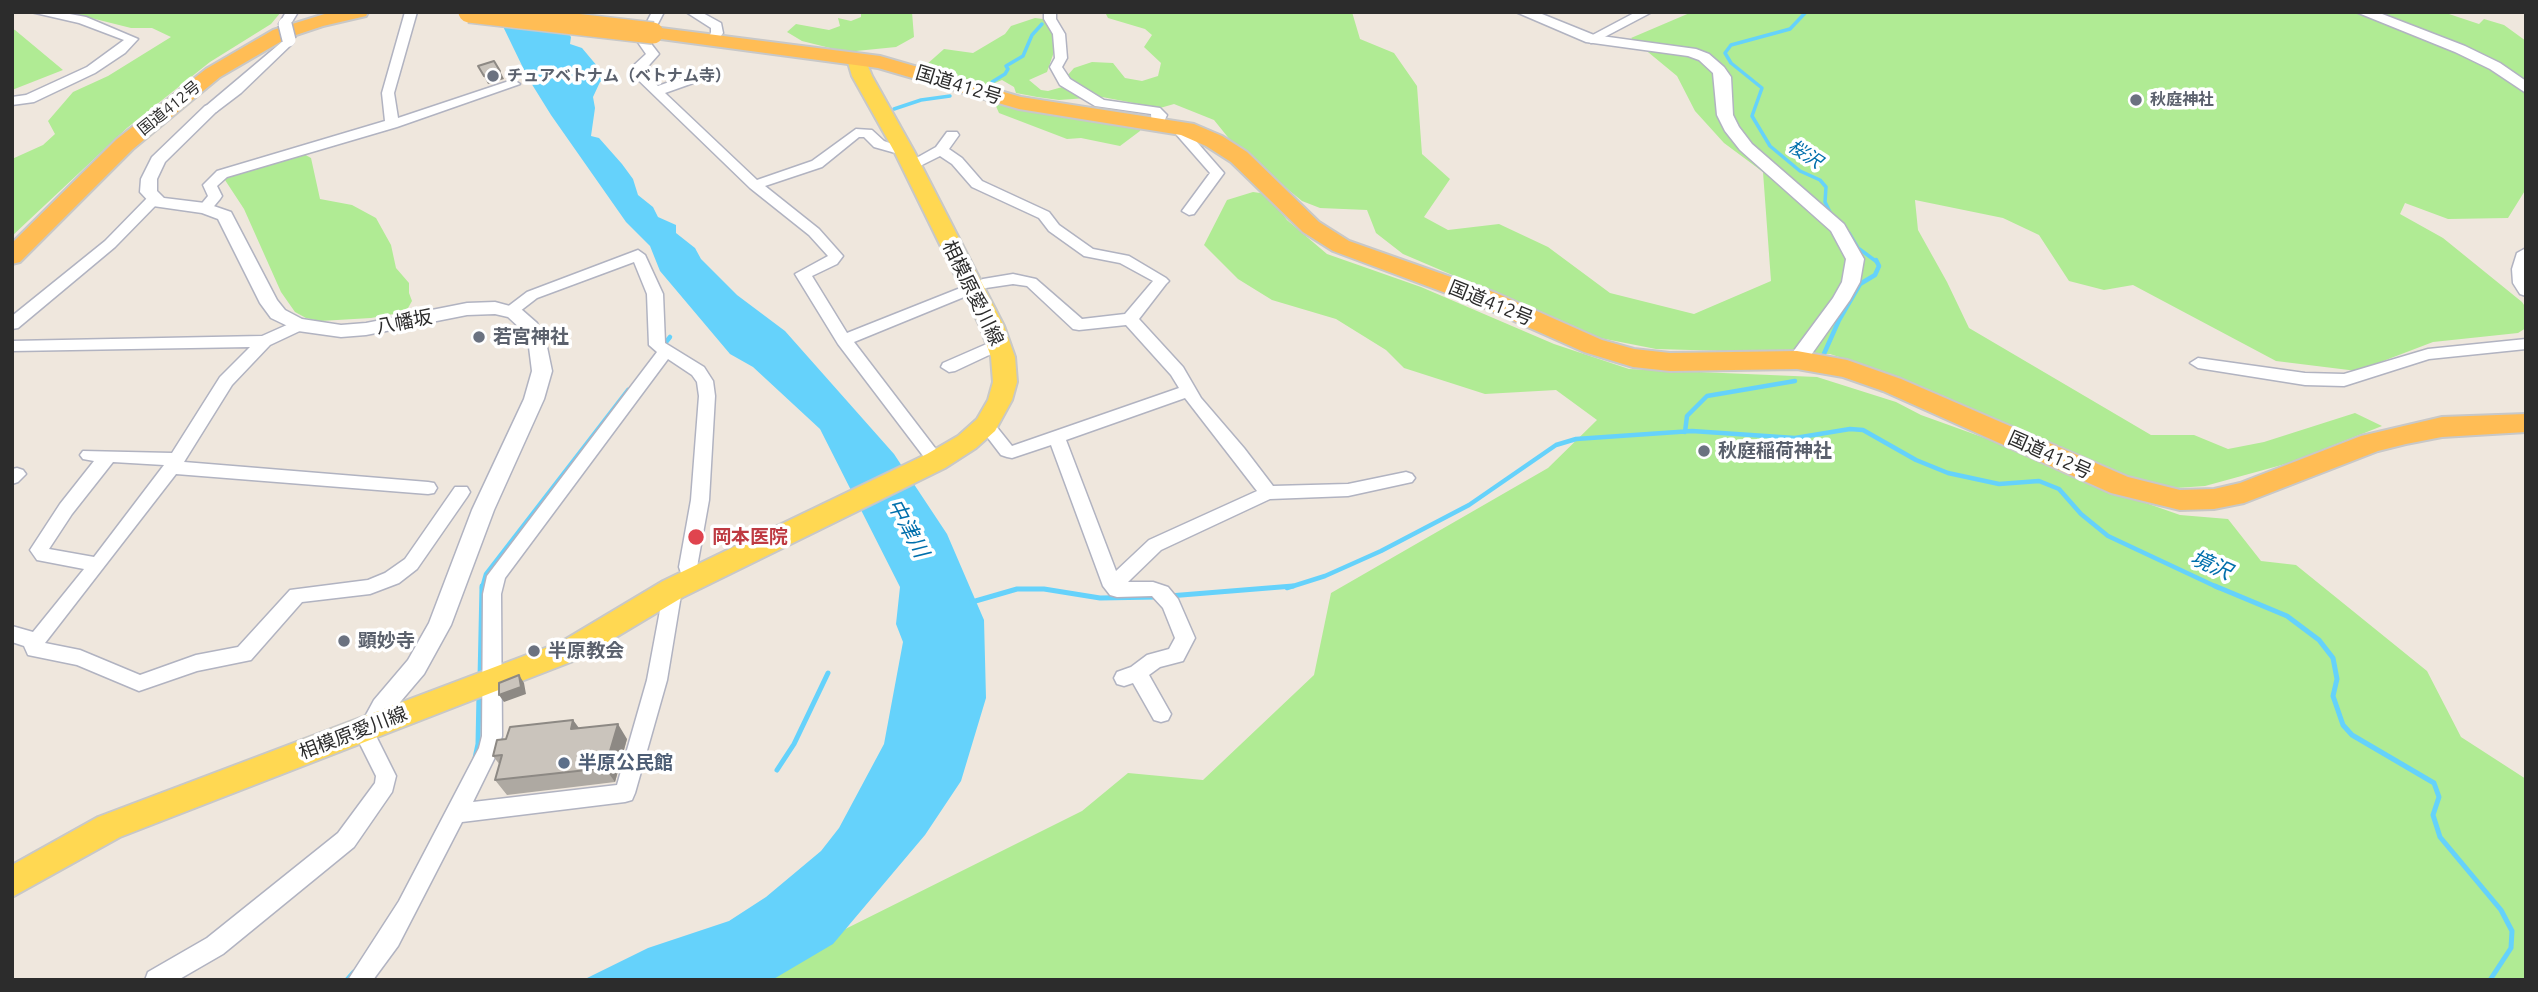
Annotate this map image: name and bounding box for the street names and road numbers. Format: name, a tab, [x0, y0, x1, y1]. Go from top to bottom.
street label: 国道412号	[913, 61, 1005, 109]
street label: 国道412号	[134, 77, 204, 139]
street label: 相模原愛川線	[938, 237, 1008, 349]
street label: 国道412号	[1445, 276, 1537, 330]
street label: 八幡坂	[374, 305, 434, 339]
street label: 国道412号	[2005, 426, 2095, 484]
street label: 相模原愛川線	[296, 702, 410, 764]

